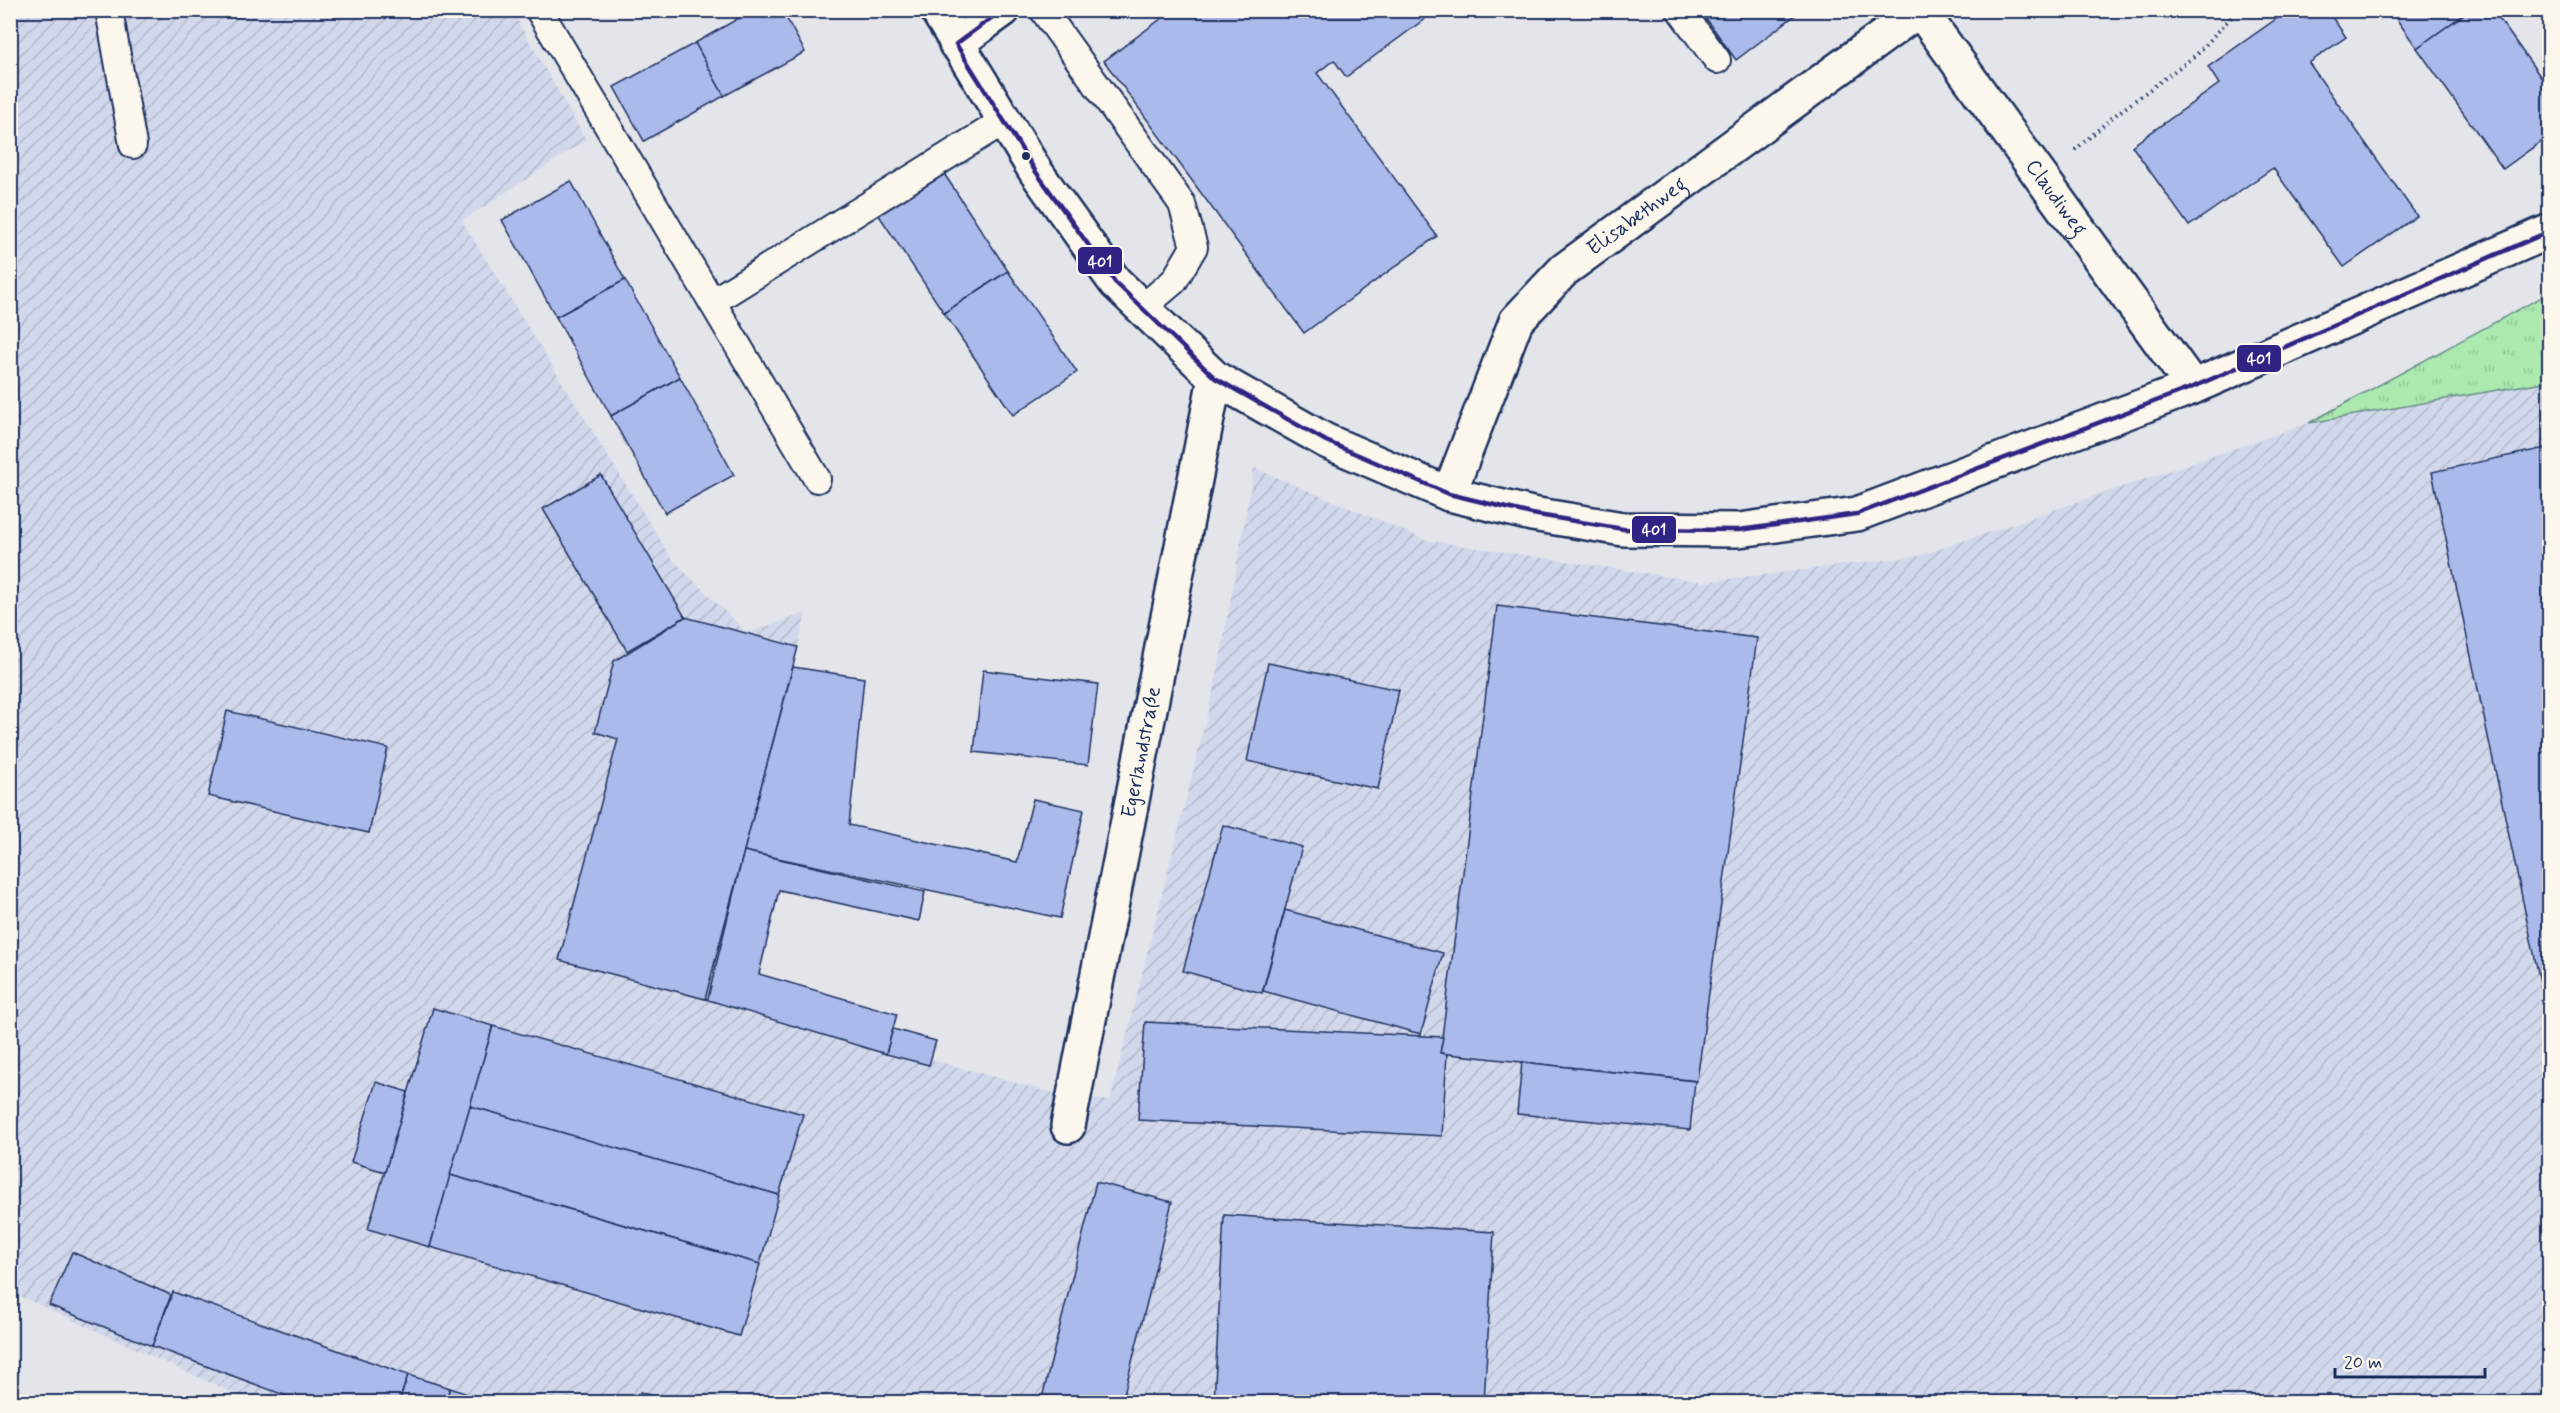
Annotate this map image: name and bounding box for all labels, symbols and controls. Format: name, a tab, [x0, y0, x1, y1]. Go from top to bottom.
unlabelled marker	[1020, 150, 1032, 162]
street label: Claudiweg	[2019, 154, 2093, 243]
street label: Elisabethweg	[1581, 171, 1694, 263]
line badge: 401	[1077, 246, 1123, 275]
text: 401	[1088, 252, 1112, 273]
line badge: 401	[2236, 344, 2282, 373]
text: 401	[2247, 349, 2271, 370]
line badge: 401	[1631, 515, 1677, 544]
text: 401	[1642, 520, 1666, 541]
street label: Egerlandstraße	[1115, 684, 1168, 820]
scale bar	[2335, 1341, 2485, 1379]
text: 20 m	[2344, 1351, 2382, 1375]

